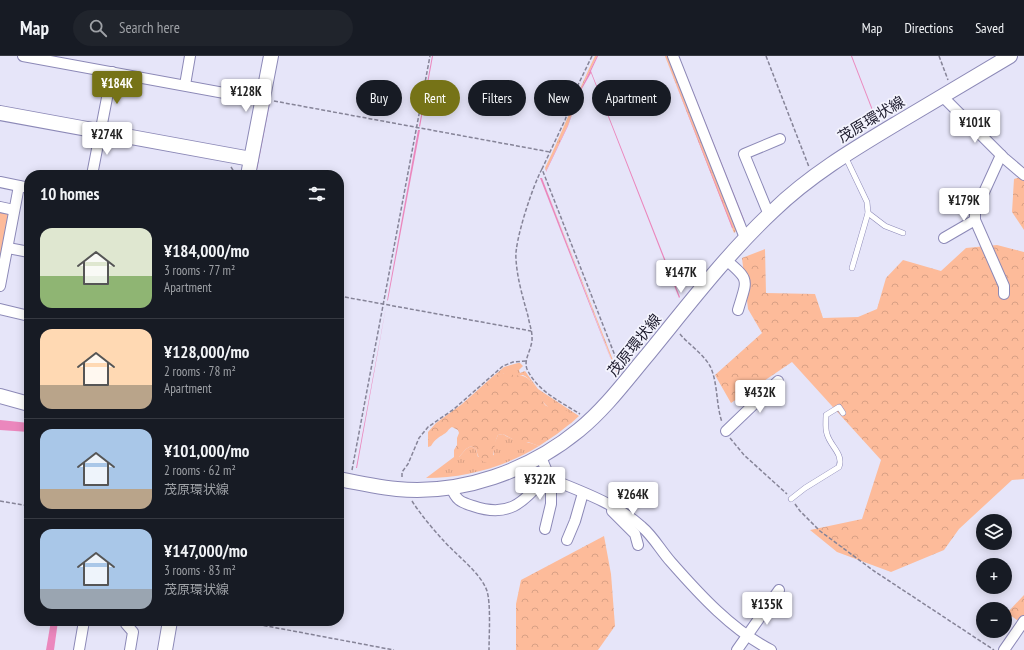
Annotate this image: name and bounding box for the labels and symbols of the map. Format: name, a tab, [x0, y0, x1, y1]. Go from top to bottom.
pin: ¥184K	[89, 71, 145, 105]
pin: ¥128K	[218, 79, 274, 113]
street label: 茂原環状線	[834, 92, 908, 146]
pin: ¥101K	[947, 110, 1003, 144]
pin: ¥274K	[79, 122, 135, 156]
pin: ¥179K	[936, 188, 992, 222]
pin: ¥147K	[653, 260, 709, 294]
street label: 茂原環状線	[603, 310, 665, 380]
pin: ¥432K	[732, 380, 788, 414]
pin: ¥322K	[512, 467, 568, 501]
pin: ¥264K	[605, 482, 661, 516]
pin: ¥135K	[739, 592, 795, 626]

